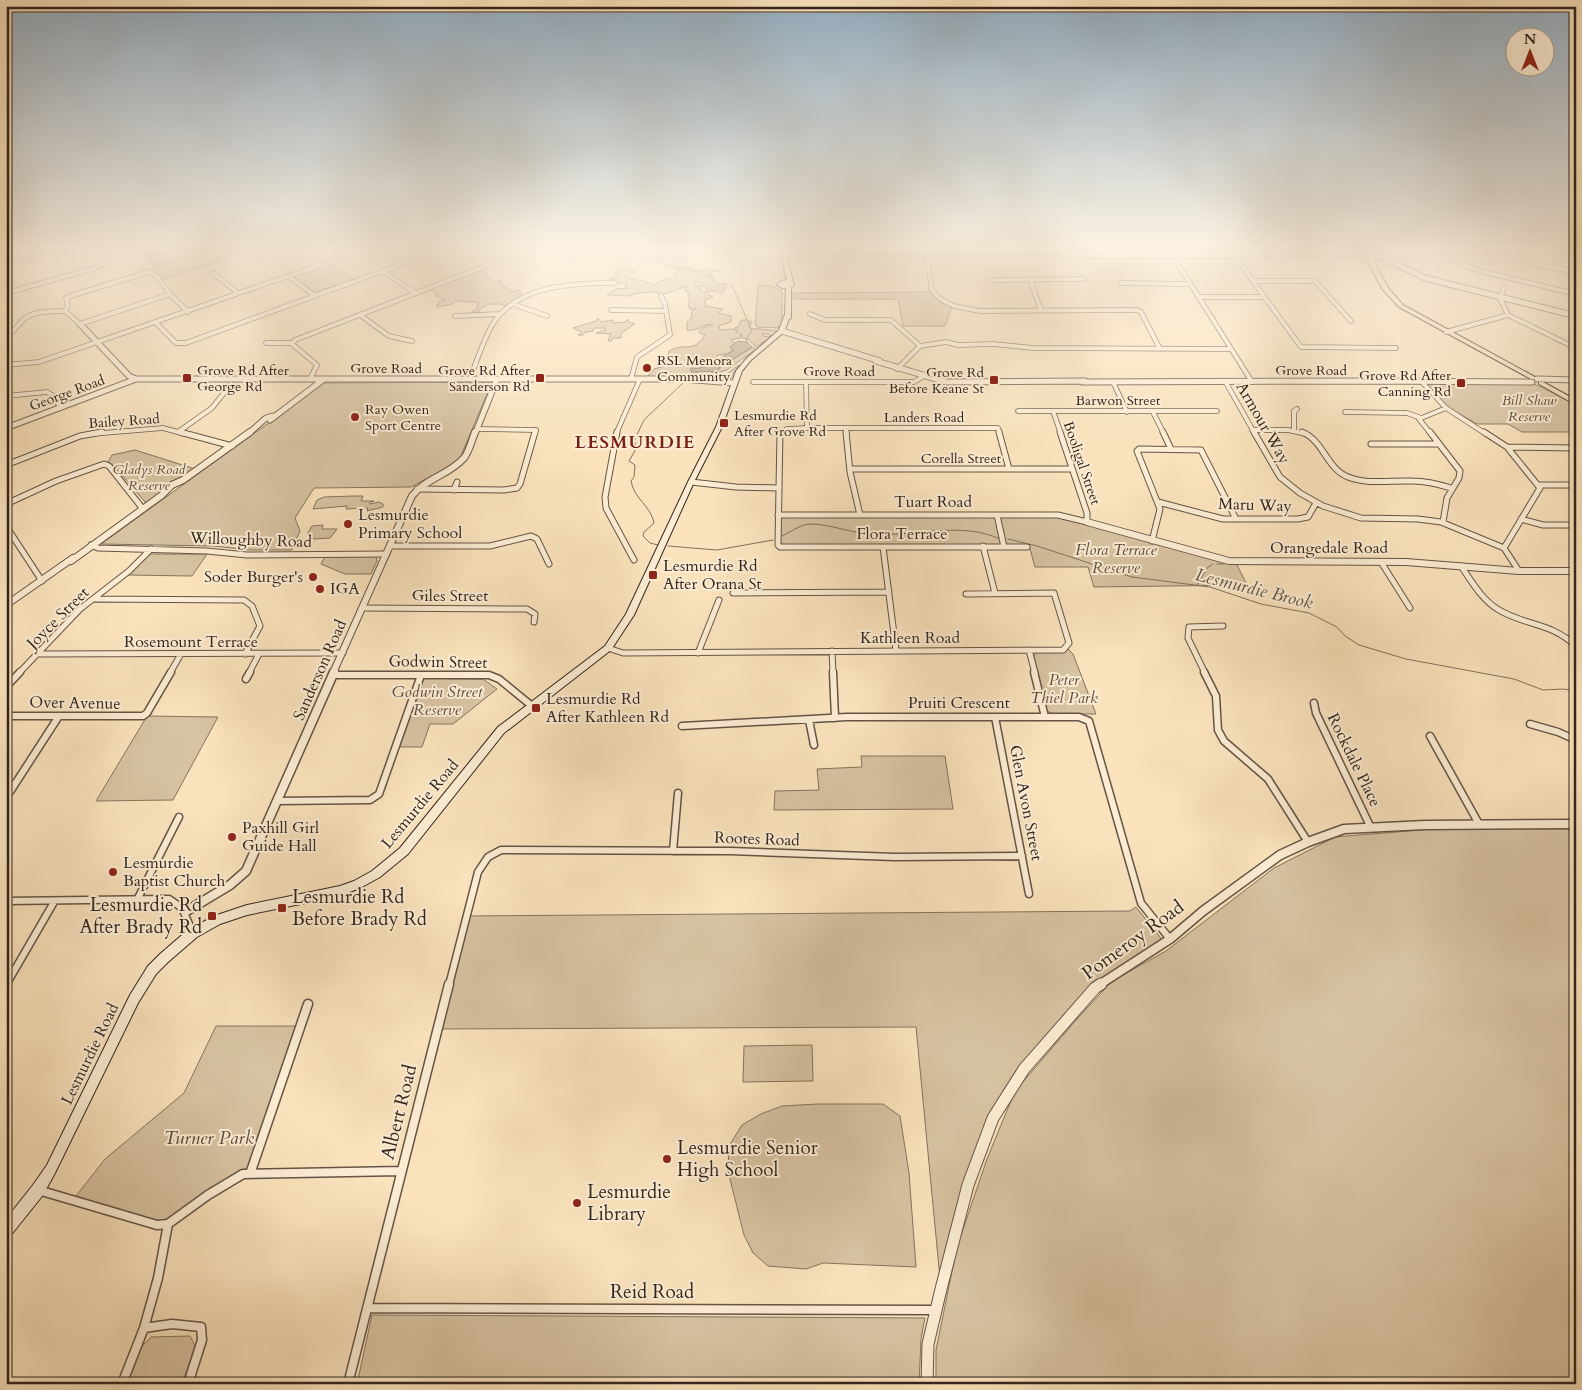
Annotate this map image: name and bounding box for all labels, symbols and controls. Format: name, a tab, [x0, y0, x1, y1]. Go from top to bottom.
north arrow	[1504, 28, 1554, 78]
text: N	[1524, 30, 1536, 49]
place label: RSL Menora Community	[657, 351, 732, 386]
street label: Grove Road	[350, 359, 422, 378]
place label: Grove Rd After George Rd	[197, 361, 290, 396]
place label: Grove Rd After Sanderson Rd	[438, 361, 531, 396]
street label: Grove Road	[1275, 361, 1347, 380]
marker: RSL Menora Community	[641, 362, 653, 374]
street label: Grove Road	[803, 362, 875, 381]
place label: Grove Rd Before Keane St	[889, 363, 985, 398]
place label: Grove Rd After Canning Rd	[1359, 366, 1452, 401]
street label: George Road	[27, 370, 108, 415]
marker: Grove Rd After George Rd	[181, 372, 193, 384]
marker: Grove Rd After Sanderson Rd	[534, 372, 546, 384]
marker: Grove Rd Before Keane St	[988, 374, 1000, 386]
marker: Grove Rd After Canning Rd	[1455, 377, 1467, 389]
street label: Armour Way	[1231, 378, 1296, 469]
street label: Barwon Street	[1076, 391, 1161, 410]
park label: Bill Shaw Reserve	[1502, 391, 1557, 426]
place label: Ray Owen Sport Centre	[365, 400, 441, 435]
place label: Lesmurdie Rd After Grove Rd	[734, 406, 827, 441]
street label: Landers Road	[884, 408, 965, 427]
street label: Bailey Road	[88, 409, 161, 433]
marker: Ray Owen Sport Centre	[349, 411, 361, 423]
marker: Lesmurdie Rd After Grove Rd	[718, 417, 730, 429]
street label: Booligal Street	[1059, 419, 1105, 508]
district label: LESMURDIE	[575, 430, 695, 455]
street label: Corella Street	[921, 449, 1002, 468]
park label: Gladys Road Reserve	[113, 460, 187, 495]
street label: Tuart Road	[894, 491, 972, 513]
street label: Maru Way	[1218, 493, 1293, 517]
place label: Lesmurdie Primary School	[358, 504, 462, 544]
marker: Lesmurdie Primary School	[342, 518, 354, 530]
street label: Flora Terrace	[856, 523, 948, 545]
street label: Willoughby Road	[189, 527, 313, 553]
street label: Orangedale Road	[1270, 537, 1389, 559]
park label: Flora Terrace Reserve	[1075, 539, 1158, 579]
place label: Lesmurdie Rd After Orana St	[663, 555, 762, 595]
water label: Lesmurdie Brook	[1193, 562, 1315, 616]
place label: Soder Burger's	[204, 566, 303, 588]
marker: Lesmurdie Rd After Orana St	[647, 569, 659, 581]
marker: Soder Burger's	[307, 571, 319, 583]
place label: IGA	[330, 578, 360, 600]
street label: Joyce Street	[21, 582, 94, 655]
marker: IGA	[314, 583, 326, 595]
street label: Giles Street	[412, 585, 488, 607]
street label: Sanderson Road	[288, 616, 352, 724]
street label: Kathleen Road	[860, 627, 960, 649]
street label: Rosemount Terrace	[124, 631, 258, 653]
street label: Godwin Street	[388, 650, 488, 674]
park label: Peter Thiel Park	[1030, 669, 1098, 709]
park label: Godwin Street Reserve	[392, 681, 483, 721]
place label: Lesmurdie Rd After Kathleen Rd	[546, 688, 669, 728]
street label: Over Avenue	[29, 691, 121, 715]
street label: Pruiti Crescent	[908, 692, 1010, 714]
marker: Lesmurdie Rd After Kathleen Rd	[530, 702, 542, 714]
street label: Rockdale Place	[1322, 709, 1386, 811]
street label: Glen Avon Street	[1004, 743, 1048, 863]
street label: Lesmurdie Road	[376, 754, 464, 853]
place label: Paxhill Girl Guide Hall	[242, 817, 319, 857]
street label: Rootes Road	[714, 827, 801, 852]
marker: Paxhill Girl Guide Hall	[226, 831, 238, 843]
place label: Lesmurdie Baptist Church	[123, 852, 225, 892]
marker: Lesmurdie Baptist Church	[107, 866, 119, 878]
place label: Lesmurdie Rd Before Brady Rd	[292, 884, 427, 932]
place label: Lesmurdie Rd After Brady Rd	[79, 892, 202, 940]
street label: Pomeroy Road	[1077, 894, 1189, 986]
marker: Lesmurdie Rd Before Brady Rd	[276, 902, 288, 914]
marker: Lesmurdie Rd After Brady Rd	[206, 910, 218, 922]
street label: Lesmurdie Road	[56, 999, 124, 1108]
street label: Albert Road	[375, 1062, 423, 1162]
park label: Turner Park	[164, 1125, 255, 1151]
place label: Lesmurdie Senior High School	[677, 1135, 818, 1183]
marker: Lesmurdie Senior High School	[661, 1153, 673, 1165]
place label: Lesmurdie Library	[587, 1179, 671, 1227]
marker: Lesmurdie Library	[571, 1197, 583, 1209]
street label: Reid Road	[610, 1279, 694, 1305]

